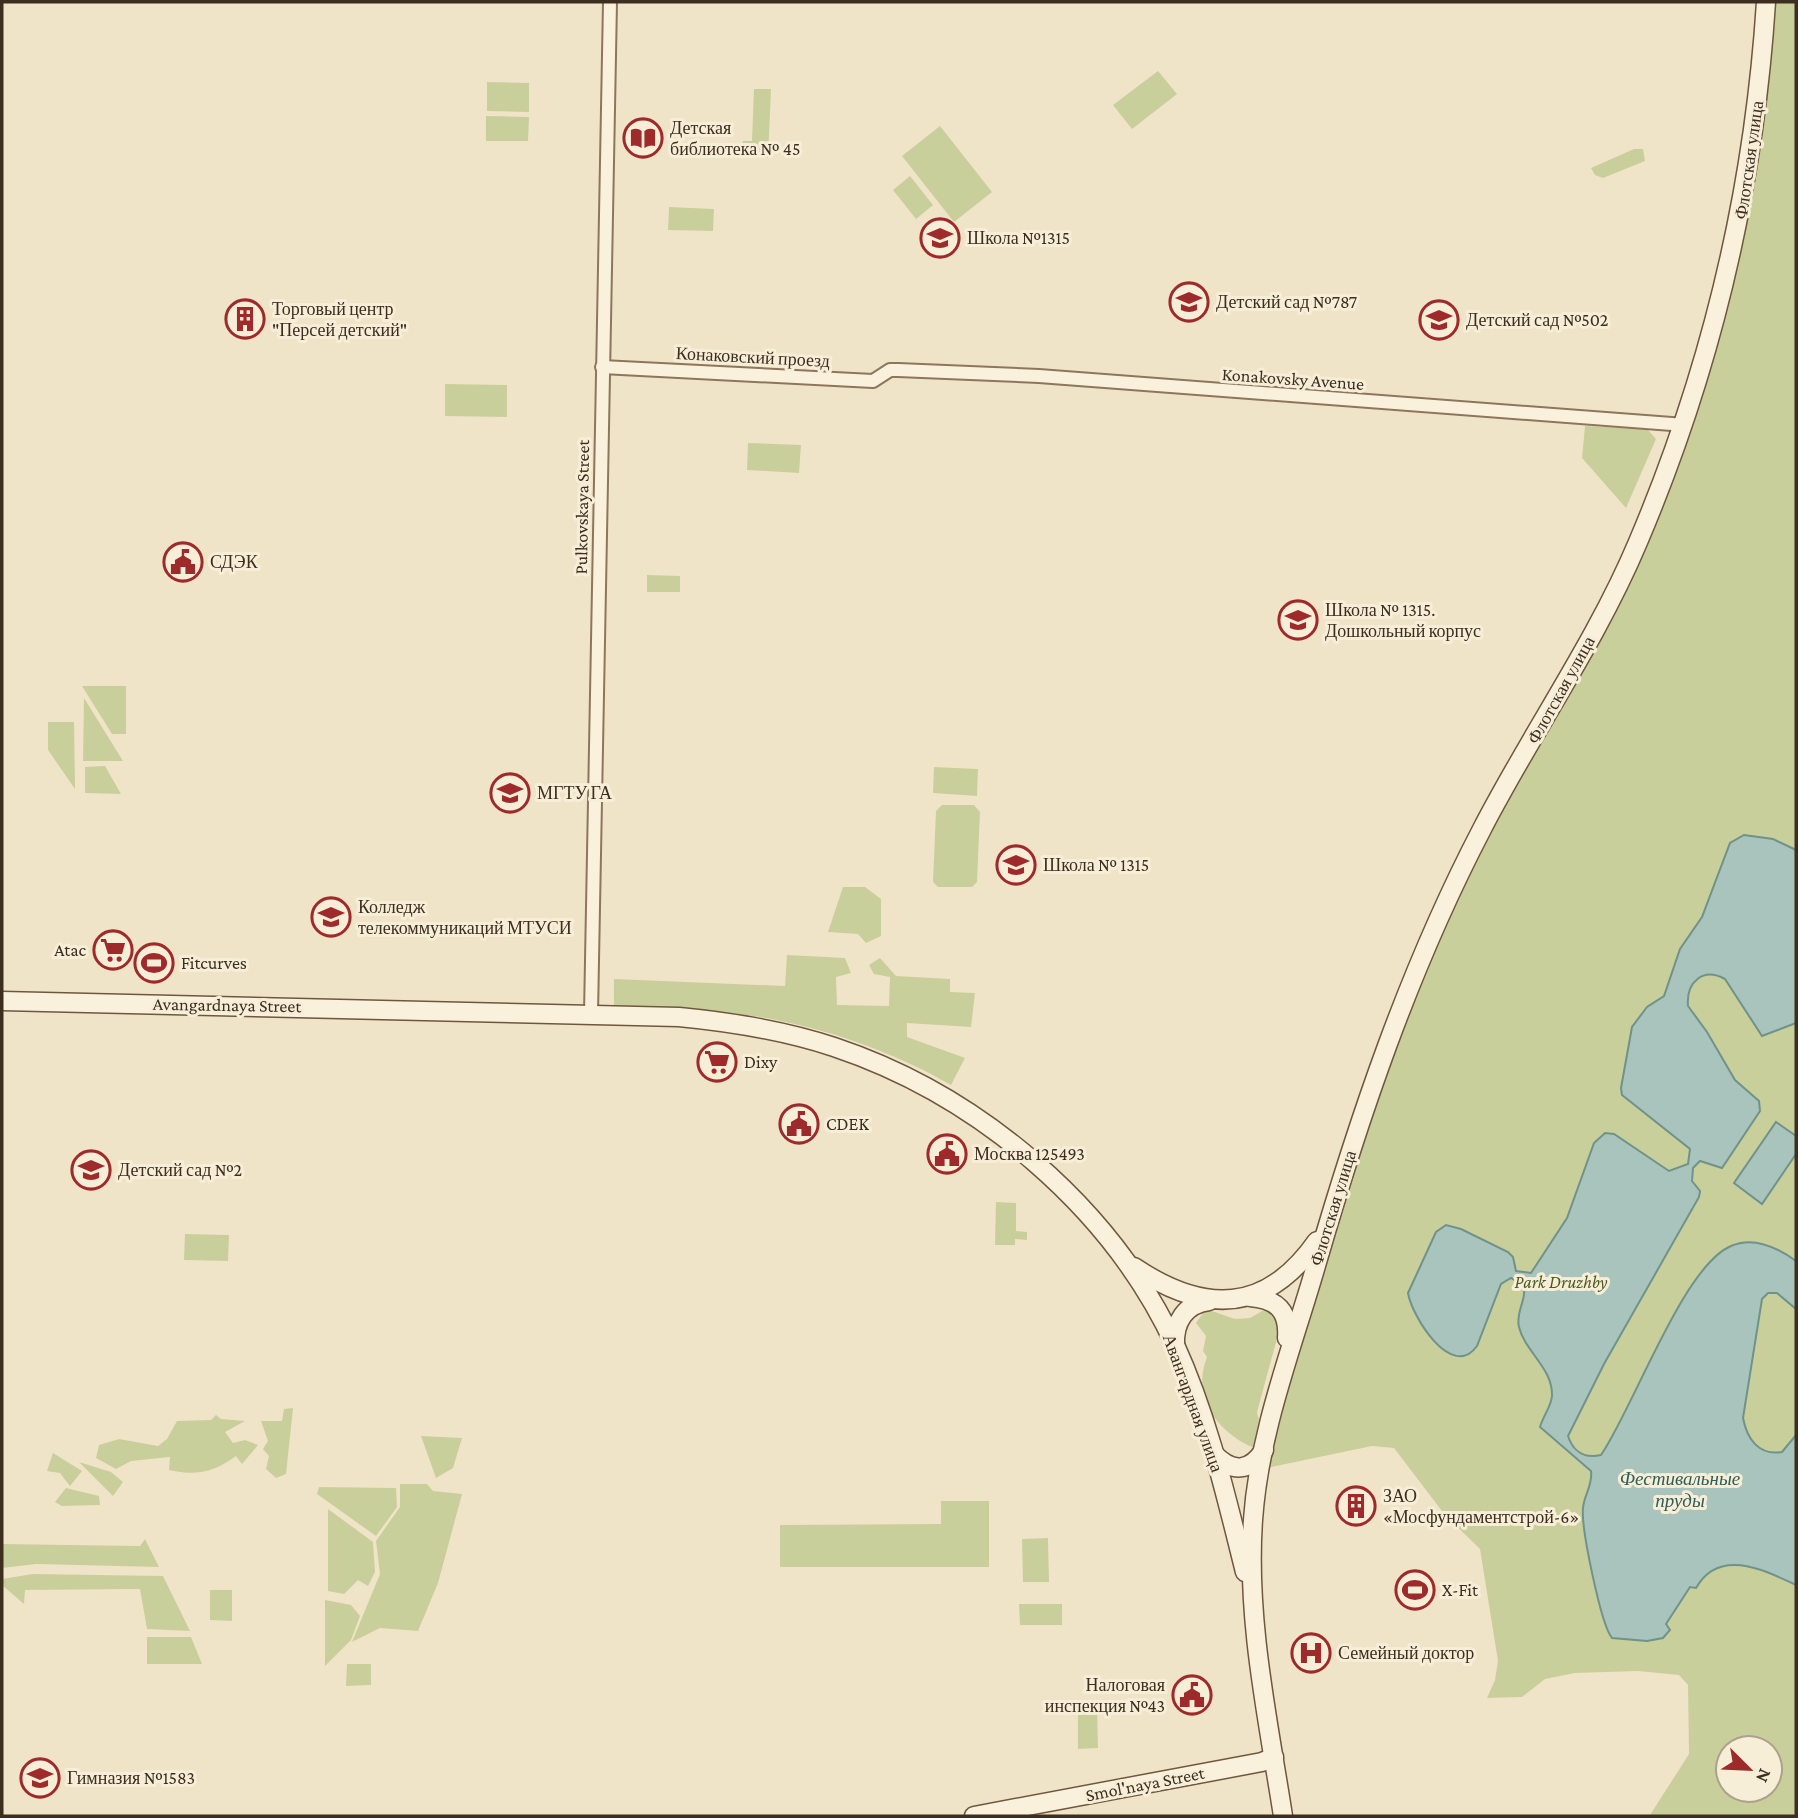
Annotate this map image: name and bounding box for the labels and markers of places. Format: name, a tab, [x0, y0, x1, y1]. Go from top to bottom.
library icon: Детская библиотека № 45	[622, 117, 664, 159]
place label: Детская библиотека № 45	[670, 118, 800, 159]
school or university icon: Школа №1315	[919, 217, 961, 259]
place label: Школа №1315	[967, 228, 1070, 248]
school or university icon: Детский сад №787	[1168, 281, 1210, 323]
place label: Детский сад №787	[1216, 292, 1357, 312]
building icon: Торговый центр "Персей детский"	[224, 298, 266, 340]
place label: Торговый центр "Персей детский"	[272, 299, 407, 340]
school or university icon: Детский сад №502	[1418, 299, 1460, 341]
place label: Детский сад №502	[1466, 310, 1608, 330]
public building icon: СДЭК	[162, 541, 204, 583]
place label: СДЭК	[210, 552, 259, 572]
school or university icon: Школа № 1315. Дошкольный корпус	[1277, 599, 1319, 641]
place label: Школа № 1315. Дошкольный корпус	[1325, 600, 1481, 641]
school or university icon: МГТУ ГА	[489, 772, 531, 814]
place label: МГТУ ГА	[537, 783, 612, 803]
school or university icon: Школа № 1315	[995, 844, 1037, 886]
place label: Школа № 1315	[1043, 855, 1149, 875]
school or university icon: Колледж телекоммуникаций МТУСИ	[310, 896, 352, 938]
place label: Колледж телекоммуникаций МТУСИ	[358, 897, 572, 938]
supermarket icon: Atac	[92, 929, 134, 971]
place label: Atac	[54, 940, 87, 960]
sports icon: Fitcurves	[133, 942, 175, 984]
place label: Fitcurves	[181, 953, 247, 973]
supermarket icon: Dixy	[696, 1041, 738, 1083]
place label: Dixy	[744, 1052, 778, 1072]
public building icon: CDEK	[778, 1103, 820, 1145]
place label: CDEK	[826, 1114, 869, 1134]
public building icon: Москва 125493	[926, 1133, 968, 1175]
place label: Москва 125493	[974, 1144, 1085, 1164]
school or university icon: Детский сад №2	[70, 1149, 112, 1191]
place label: Детский сад №2	[118, 1160, 242, 1180]
building icon: ЗАО «Мосфундаментстрой-6»	[1335, 1485, 1377, 1527]
place label: ЗАО «Мосфундаментстрой-6»	[1383, 1486, 1579, 1527]
sports icon: X-Fit	[1394, 1569, 1436, 1611]
place label: X-Fit	[1442, 1580, 1479, 1600]
hospital icon: Семейный доктор	[1290, 1632, 1332, 1674]
place label: Семейный доктор	[1338, 1643, 1474, 1663]
public building icon: Налоговая инспекция №43	[1171, 1674, 1213, 1716]
place label: Налоговая инспекция №43	[1045, 1675, 1165, 1716]
school or university icon: Гимназия №1583	[19, 1757, 61, 1799]
place label: Гимназия №1583	[67, 1768, 195, 1788]

